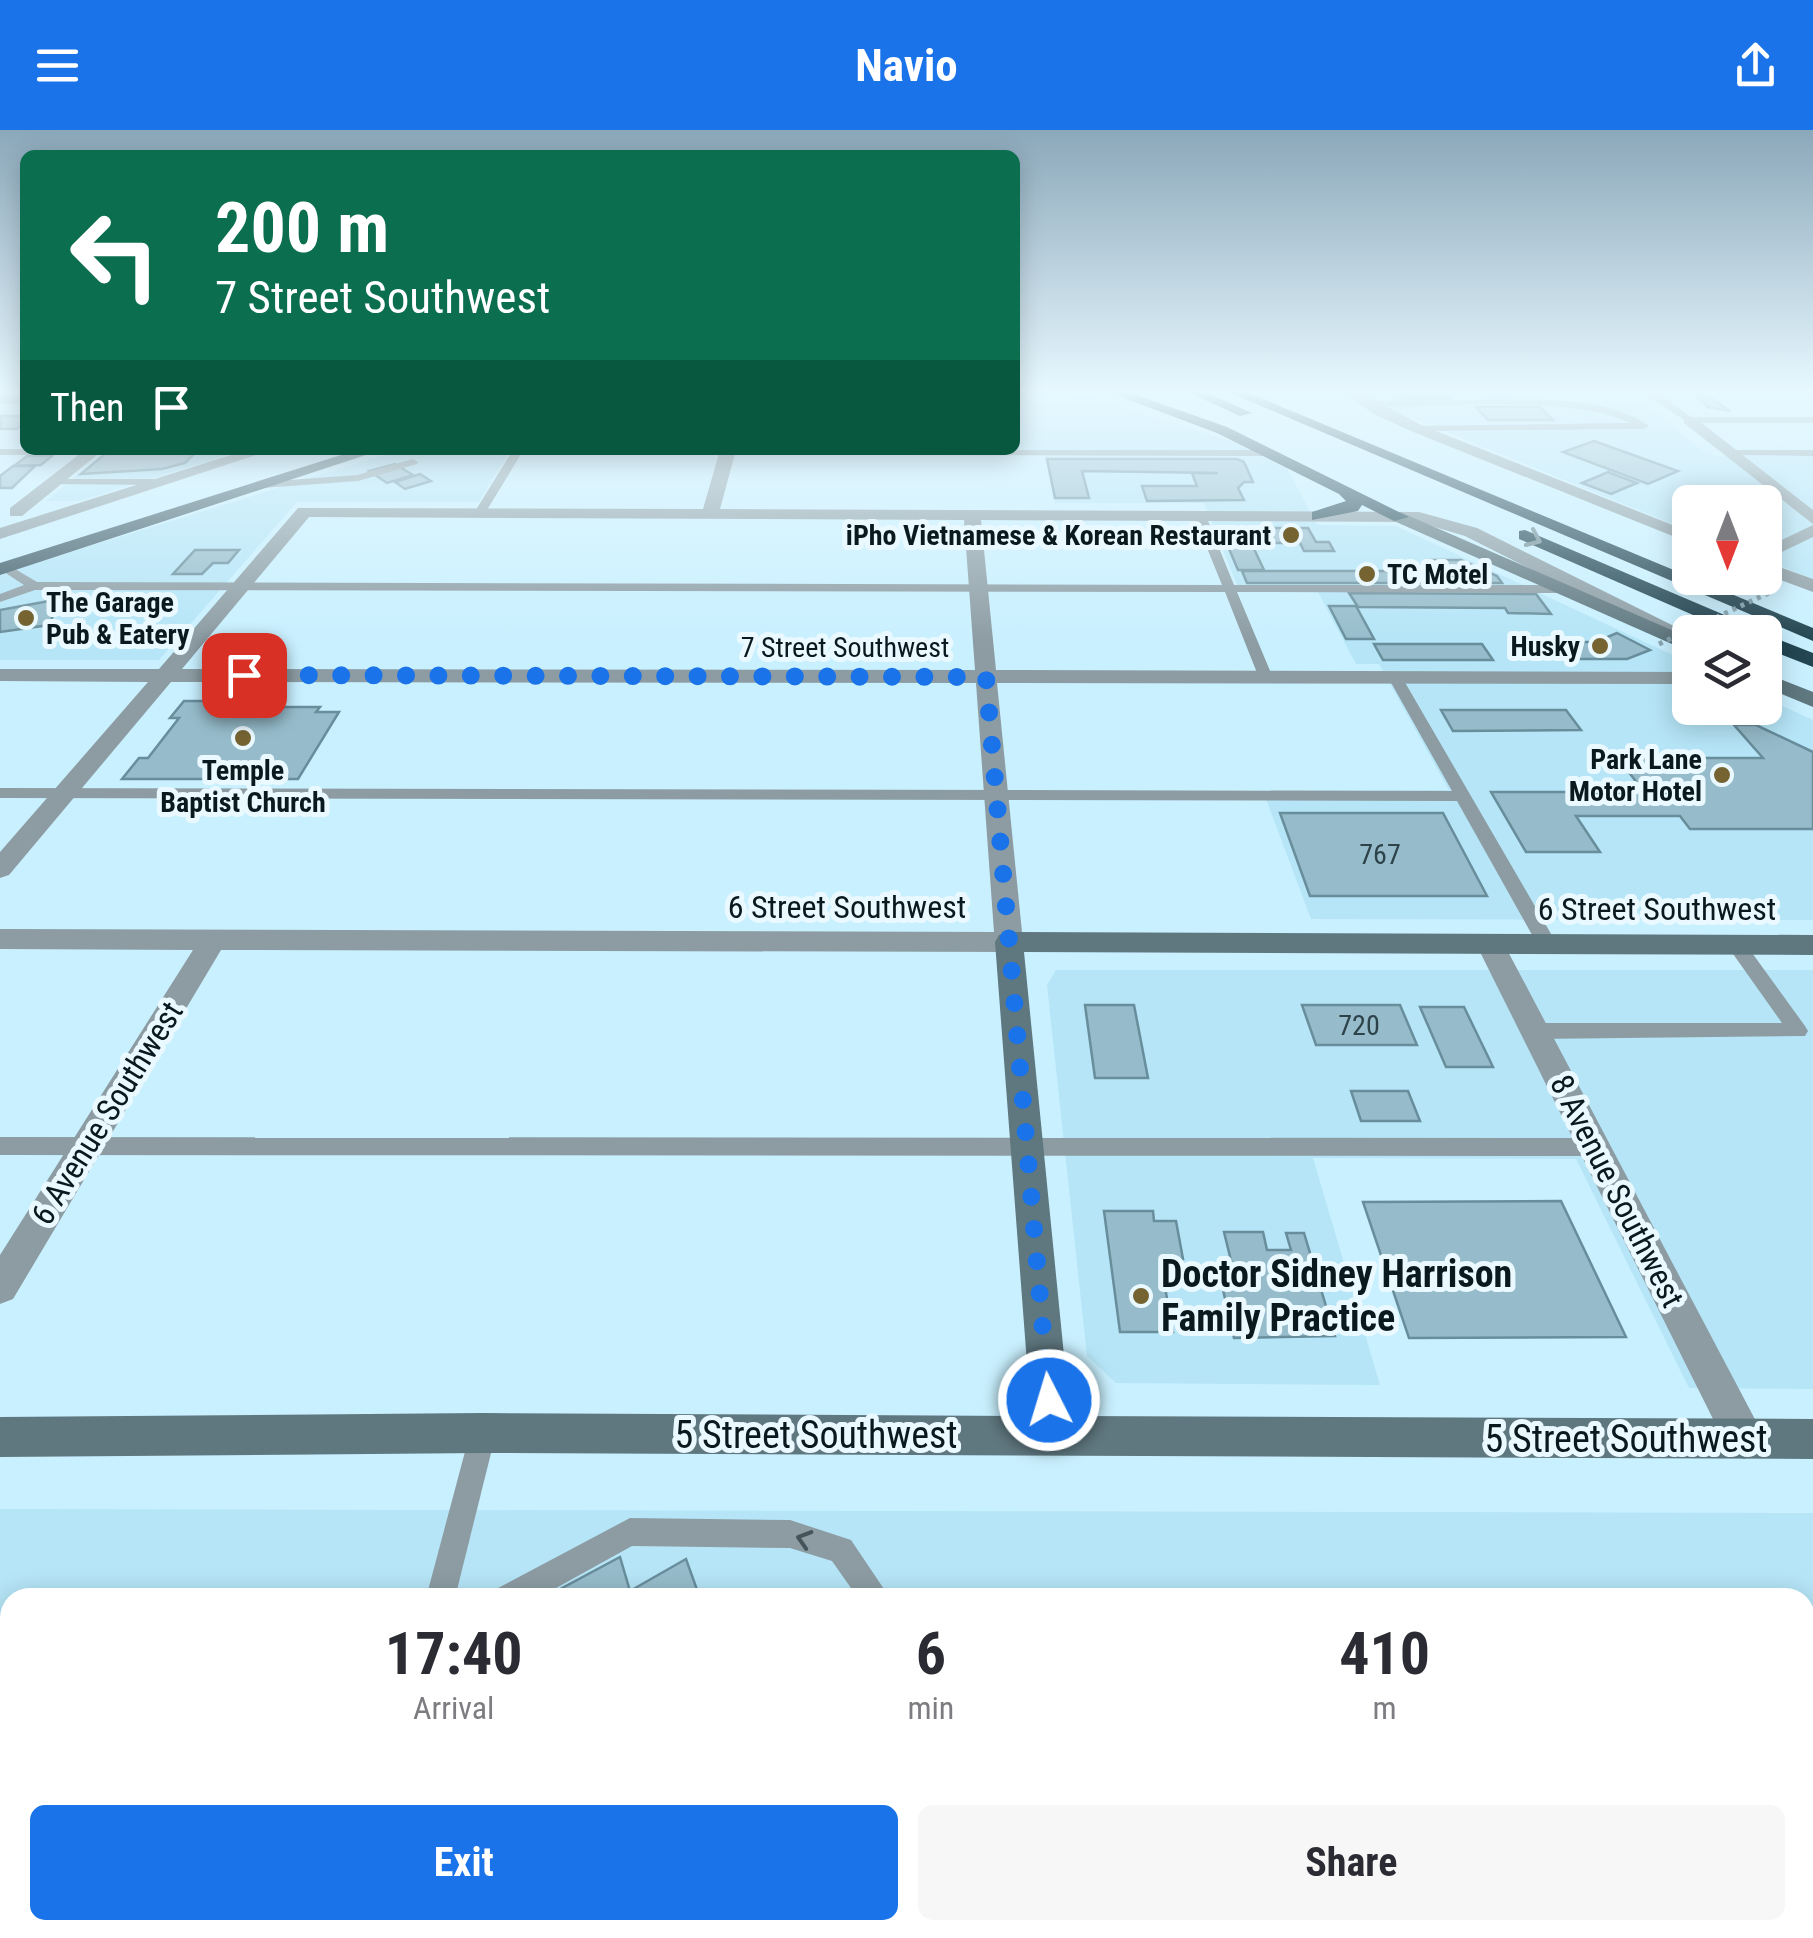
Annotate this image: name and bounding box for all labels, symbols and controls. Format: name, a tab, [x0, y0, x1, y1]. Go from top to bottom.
icon: menu	[30, 38, 85, 93]
icon: share	[1728, 38, 1783, 93]
text: Navio	[855, 39, 958, 92]
text: 200 m	[215, 187, 389, 269]
icon: left	[50, 190, 180, 320]
text: 7 Street Southwest	[215, 271, 550, 324]
icon: arrive	[144, 380, 199, 435]
text: Then	[50, 386, 124, 430]
north arrow	[1672, 485, 1782, 595]
map controls	[1672, 485, 1782, 725]
place label: iPho Vietnamese & Korean Restaurant	[846, 519, 1271, 552]
marker: iPho Vietnamese & Korean Restaurant	[1280, 524, 1302, 546]
one-way arrow	[1524, 527, 1542, 547]
place label: TC Motel	[1387, 558, 1488, 591]
marker: TC Motel	[1356, 563, 1378, 585]
place label: The Garage Pub & Eatery	[46, 586, 190, 651]
marker: The Garage Pub & Eatery	[15, 607, 37, 629]
button: layers	[1672, 615, 1782, 725]
place label: Husky	[1510, 630, 1581, 663]
street label: 7 Street Southwest	[741, 631, 949, 664]
pin	[202, 633, 287, 718]
marker: Husky	[1589, 635, 1611, 657]
icon: arrive	[217, 648, 272, 703]
marker: Temple Baptist Church	[232, 727, 254, 749]
place label: Park Lane Motor Hotel	[1569, 743, 1702, 808]
place label: Temple Baptist Church	[160, 754, 326, 819]
marker: Park Lane Motor Hotel	[1711, 764, 1733, 786]
house number: 767	[1359, 838, 1401, 871]
street label: 6 Street Southwest	[728, 888, 966, 926]
street label: 6 Street Southwest	[1538, 890, 1776, 928]
street label: 6 Avenue Southwest	[23, 995, 191, 1231]
house number: 720	[1338, 1009, 1380, 1042]
street label: 8 Avenue Southwest	[1542, 1069, 1692, 1313]
place label: Doctor Sidney Harrison Family Practice	[1161, 1252, 1512, 1340]
marker: Doctor Sidney Harrison Family Practice	[1130, 1285, 1152, 1307]
position arrow	[997, 1348, 1101, 1452]
street label: 5 Street Southwest	[674, 1413, 958, 1457]
street label: 5 Street Southwest	[1484, 1417, 1768, 1461]
one-way arrow	[797, 1530, 814, 1551]
text: 17:40	[385, 1618, 523, 1689]
text: 6	[916, 1618, 946, 1689]
text: 410	[1339, 1618, 1430, 1689]
text: Arrival	[413, 1689, 494, 1727]
text: min	[907, 1689, 954, 1727]
text: m	[1373, 1689, 1397, 1727]
button: Exit	[30, 1805, 898, 1920]
button: Share	[918, 1805, 1785, 1920]

